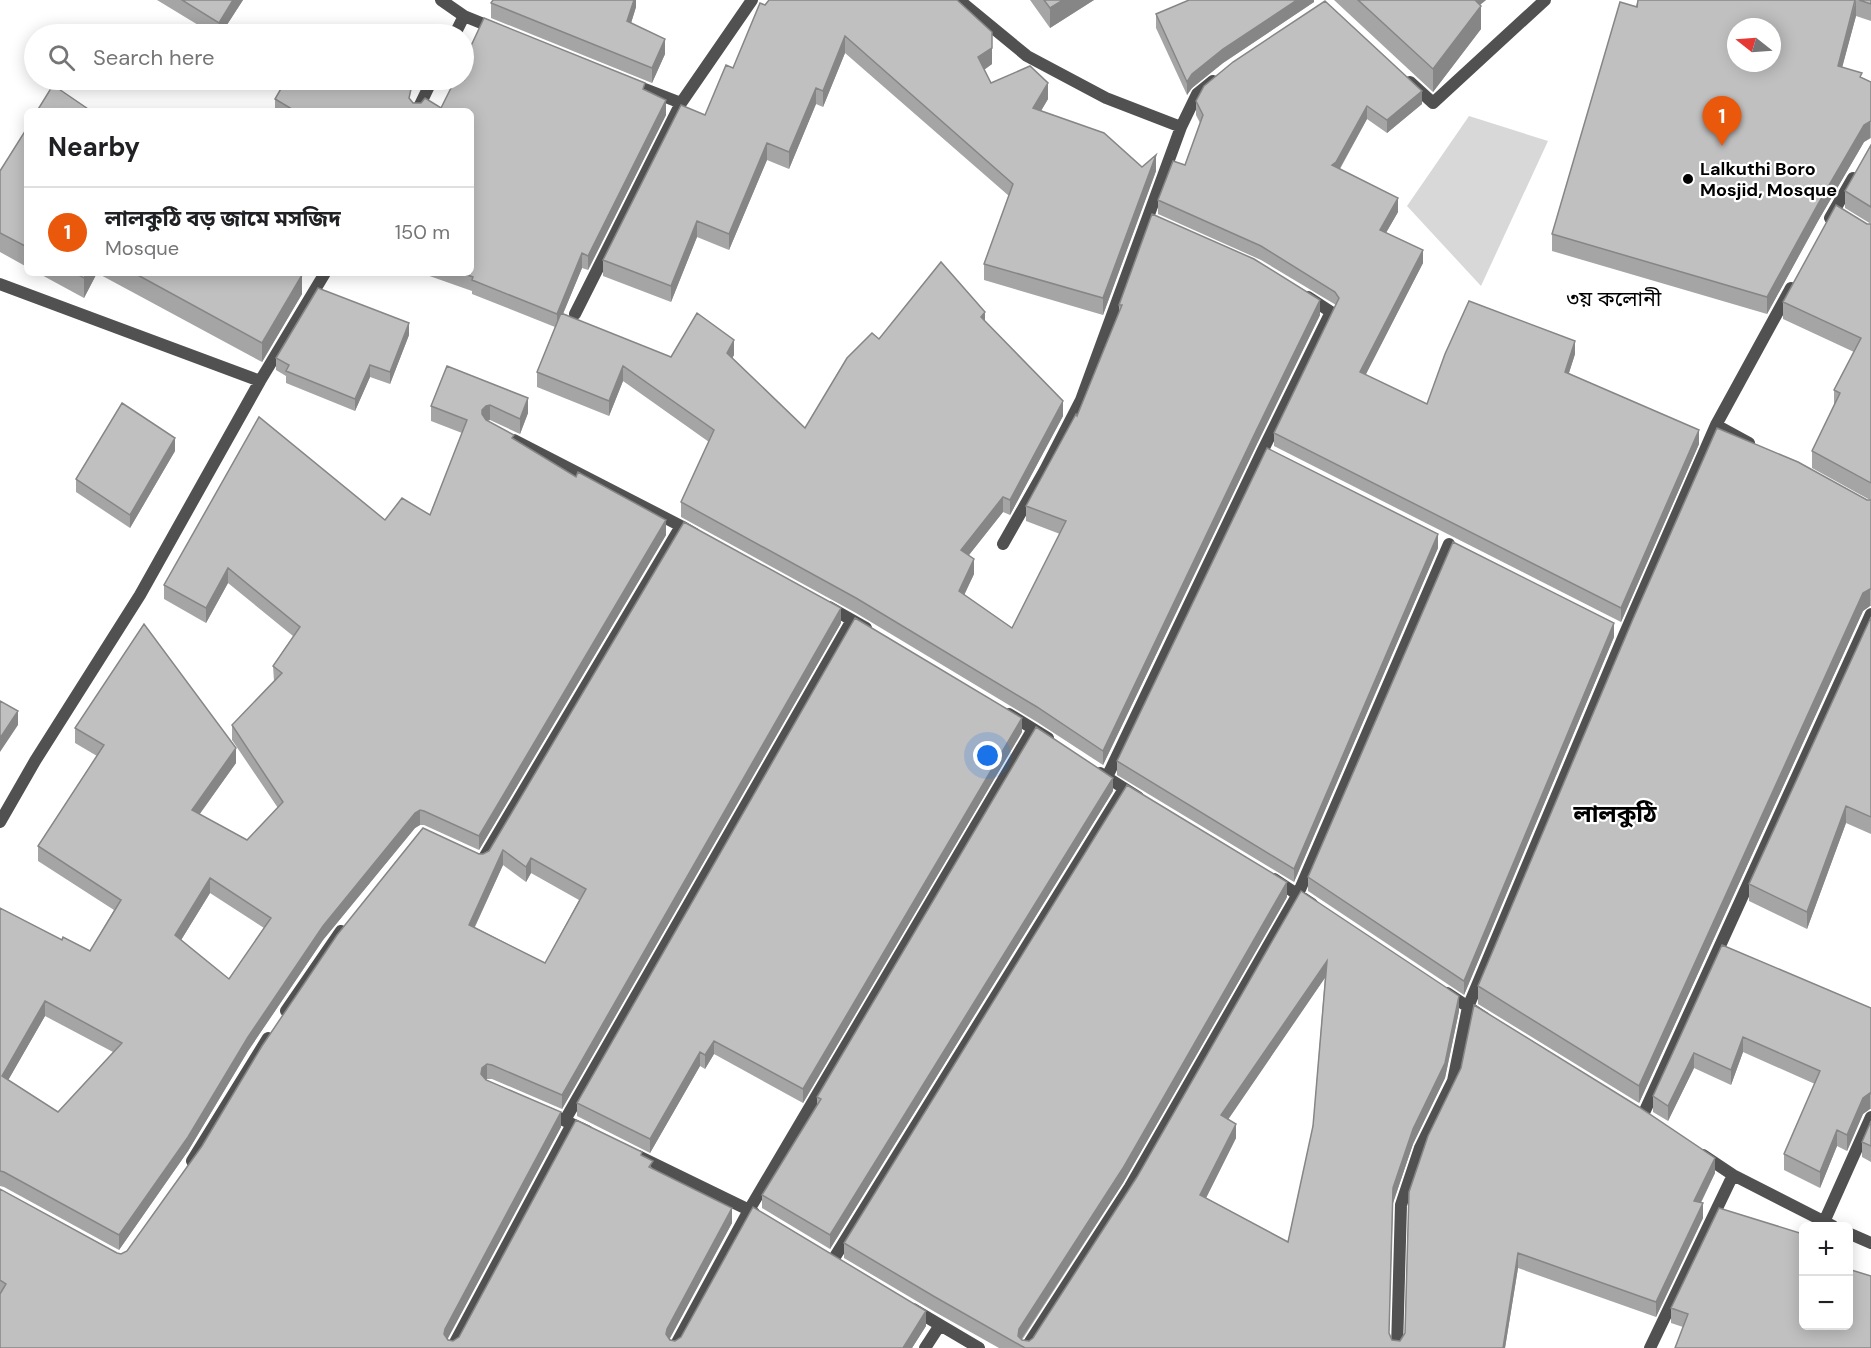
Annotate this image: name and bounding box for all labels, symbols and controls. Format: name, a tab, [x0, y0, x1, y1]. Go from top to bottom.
north arrow	[1727, 18, 1781, 72]
search box	[24, 24, 474, 90]
icon: search	[45, 41, 78, 74]
text: Search here	[93, 43, 214, 72]
pin: 1	[1702, 96, 1742, 146]
text: Nearby	[48, 130, 140, 164]
place label: Lalkuthi Boro Mosjid, Mosque	[1700, 157, 1837, 202]
marker: Lalkuthi Boro Mosjid, Mosque	[1681, 172, 1695, 186]
text: লালকুঠি বড় জামে মসজিদ	[105, 204, 341, 233]
text: 1	[64, 219, 71, 245]
text: 150 m	[395, 219, 450, 245]
text: Mosque	[105, 235, 179, 261]
district label: ৩য় কলোনী	[1567, 285, 1662, 313]
your location	[973, 741, 1002, 770]
district label: লালকুঠি	[1573, 798, 1657, 829]
map controls	[1799, 1222, 1853, 1330]
button: +	[1799, 1222, 1853, 1276]
button: −	[1799, 1276, 1853, 1330]

